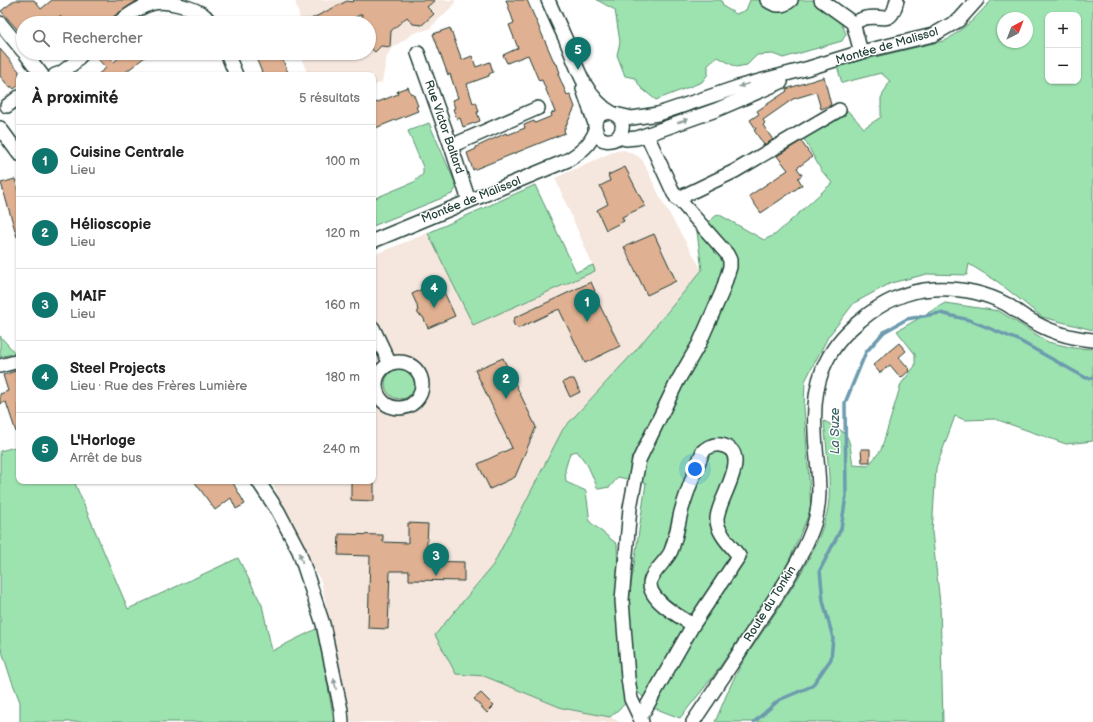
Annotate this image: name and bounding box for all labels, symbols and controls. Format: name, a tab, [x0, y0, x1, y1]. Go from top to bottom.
north arrow	[997, 12, 1033, 48]
map controls	[1045, 12, 1081, 84]
button: +	[1045, 12, 1081, 48]
search box	[16, 16, 376, 60]
street label: Montée de Malissol	[834, 24, 940, 68]
icon: search	[30, 27, 52, 49]
text: Rechercher	[62, 29, 142, 48]
pin: 5	[565, 37, 591, 70]
button: −	[1045, 48, 1081, 84]
street label: Rue Victor Baltard	[421, 78, 467, 176]
one-way arrow	[738, 82, 750, 88]
text: À proximité	[32, 88, 118, 108]
text: 5 résultats	[299, 90, 360, 106]
one-way arrow	[678, 118, 690, 124]
text: Cuisine Centrale	[70, 143, 184, 162]
text: 1	[42, 153, 48, 169]
text: 100 m	[325, 153, 360, 169]
text: Lieu	[70, 162, 95, 178]
street label: Montée de Malissol	[419, 173, 523, 227]
text: Hélioscopie	[70, 215, 151, 234]
text: 2	[41, 225, 49, 241]
text: 120 m	[325, 225, 360, 241]
text: Lieu	[70, 234, 95, 250]
pin: 4	[421, 275, 447, 308]
text: MAIF	[70, 287, 106, 306]
pin: 1	[574, 289, 600, 322]
text: 3	[41, 297, 49, 313]
text: 160 m	[325, 297, 360, 313]
text: Lieu	[70, 306, 95, 322]
text: Steel Projects	[70, 359, 166, 378]
pin: 2	[493, 366, 519, 399]
text: 4	[41, 369, 49, 385]
text: 180 m	[325, 369, 360, 385]
text: Lieu · Rue des Frères Lumière	[70, 378, 247, 394]
water label: La Suze	[827, 407, 843, 454]
text: L'Horloge	[70, 431, 135, 450]
text: 5	[41, 441, 49, 457]
text: 240 m	[323, 441, 360, 457]
text: Arrêt de bus	[70, 450, 142, 466]
your location	[685, 459, 705, 479]
pin: 3	[423, 543, 449, 576]
one-way arrow	[298, 552, 304, 564]
street label: Route du Tonkin	[741, 563, 800, 645]
one-way arrow	[332, 677, 338, 690]

